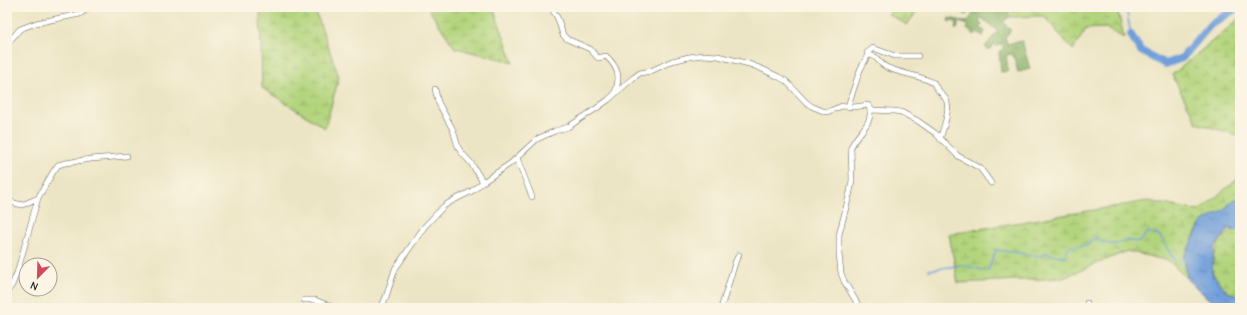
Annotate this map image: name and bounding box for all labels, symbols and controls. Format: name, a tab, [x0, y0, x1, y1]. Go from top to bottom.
north arrow	[18, 257, 58, 297]
text: N	[28, 278, 40, 293]

